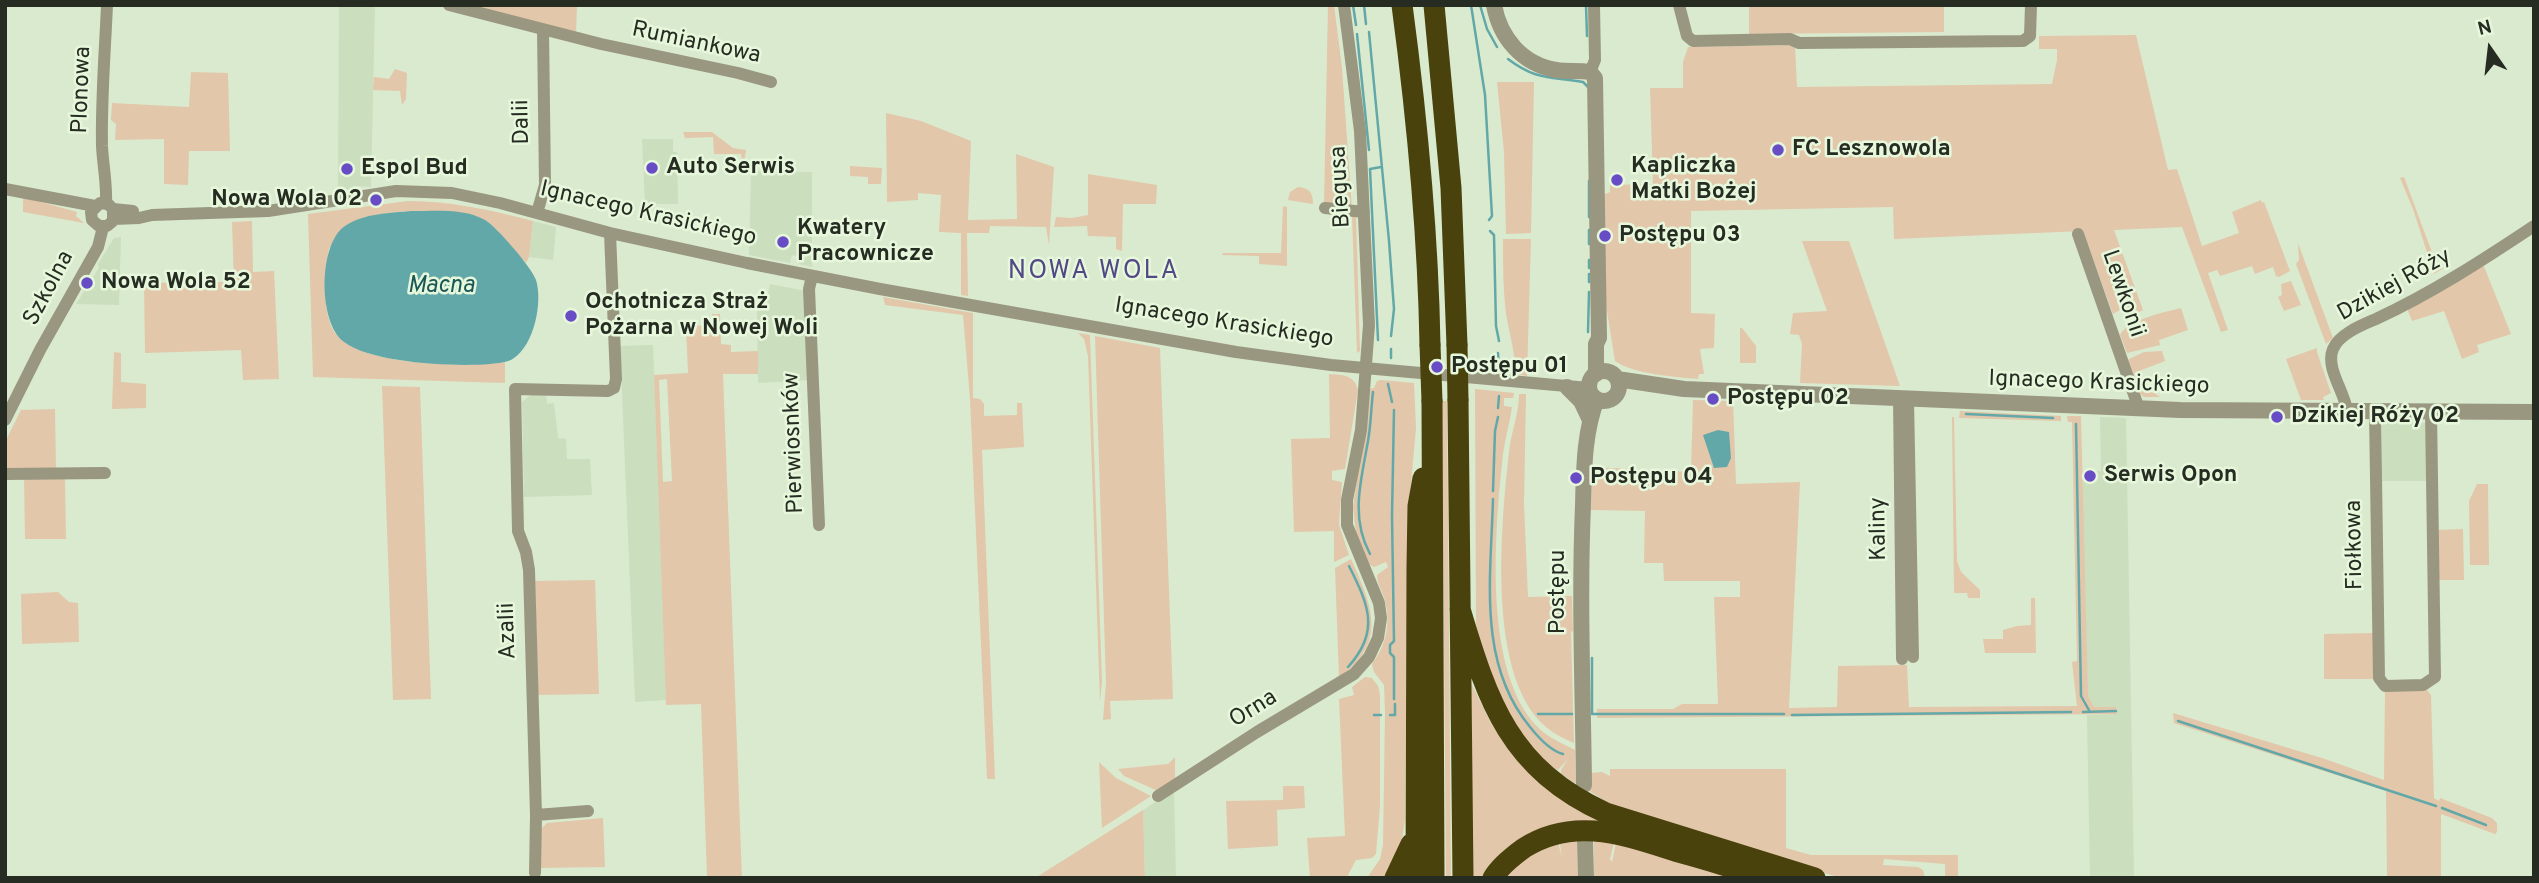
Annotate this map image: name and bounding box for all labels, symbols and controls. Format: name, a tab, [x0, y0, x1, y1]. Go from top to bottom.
north arrow	[2455, 14, 2525, 84]
text: N	[2475, 15, 2494, 42]
street label: Rumiankowa	[629, 17, 763, 71]
street label: Plonowa	[68, 46, 98, 134]
street label: Dalii	[509, 99, 537, 145]
place label: FC Lesznowola	[1792, 136, 1951, 164]
marker: FC Lesznowola	[1770, 142, 1786, 158]
street label: Biegusa	[1326, 145, 1358, 229]
place label: Kapliczka Matki Bożej	[1631, 153, 1756, 207]
place label: Auto Serwis	[666, 154, 795, 182]
place label: Espol Bud	[361, 155, 468, 183]
marker: Auto Serwis	[644, 160, 660, 176]
marker: Espol Bud	[339, 161, 355, 177]
marker: Kapliczka Matki Bożej	[1609, 172, 1625, 188]
street label: Ignacego Krasickiego	[537, 177, 759, 253]
place label: Nowa Wola 02	[211, 186, 362, 214]
marker: Nowa Wola 02	[368, 192, 384, 208]
place label: Kwatery Pracownicze	[797, 215, 934, 269]
place label: Postępu 03	[1619, 222, 1741, 250]
marker: Postępu 03	[1597, 228, 1613, 244]
marker: Kwatery Pracownicze	[775, 234, 791, 250]
street label: Dzikiej Róży	[2333, 243, 2457, 329]
street label: Szkolna	[19, 247, 81, 331]
street label: Lewkonii	[2094, 247, 2150, 341]
district label: NOWA WOLA	[1009, 257, 1179, 289]
place label: Nowa Wola 52	[101, 269, 251, 297]
water label: Macna	[407, 273, 475, 301]
marker: Nowa Wola 52	[79, 275, 95, 291]
place label: Ochotnicza Straż Pożarna w Nowej Woli	[585, 289, 818, 343]
street label: Ignacego Krasickiego	[1113, 293, 1335, 355]
marker: Ochotnicza Straż Pożarna w Nowej Woli	[563, 308, 579, 324]
place label: Postępu 01	[1451, 353, 1568, 381]
marker: Postępu 01	[1429, 359, 1445, 375]
street label: Ignacego Krasickiego	[1988, 366, 2210, 402]
street label: Pierwiosnków	[779, 372, 811, 514]
place label: Postępu 02	[1727, 385, 1849, 413]
marker: Postępu 02	[1705, 391, 1721, 407]
place label: Dzikiej Róży 02	[2291, 403, 2459, 431]
marker: Dzikiej Róży 02	[2269, 409, 2285, 425]
place label: Serwis Opon	[2104, 462, 2237, 490]
place label: Postępu 04	[1590, 464, 1713, 492]
marker: Serwis Opon	[2082, 468, 2098, 484]
marker: Postępu 04	[1568, 470, 1584, 486]
street label: Kaliny	[1866, 497, 1894, 561]
street label: Fiołkowa	[2341, 500, 2371, 590]
street label: Postępu	[1545, 550, 1573, 634]
street label: Azalii	[494, 602, 524, 660]
street label: Orna	[1225, 685, 1283, 735]

